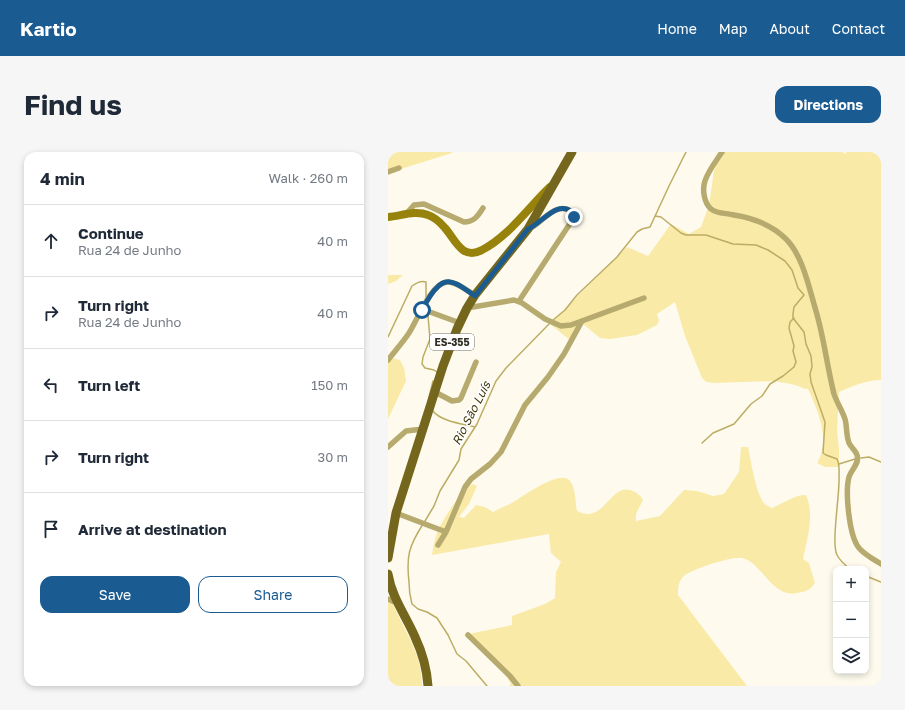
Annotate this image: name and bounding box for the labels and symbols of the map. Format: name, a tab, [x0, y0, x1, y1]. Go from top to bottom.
route end	[565, 208, 583, 226]
route start	[413, 301, 431, 319]
road number: ES-355	[430, 334, 474, 350]
water label: Rio São Luís	[448, 378, 494, 447]

